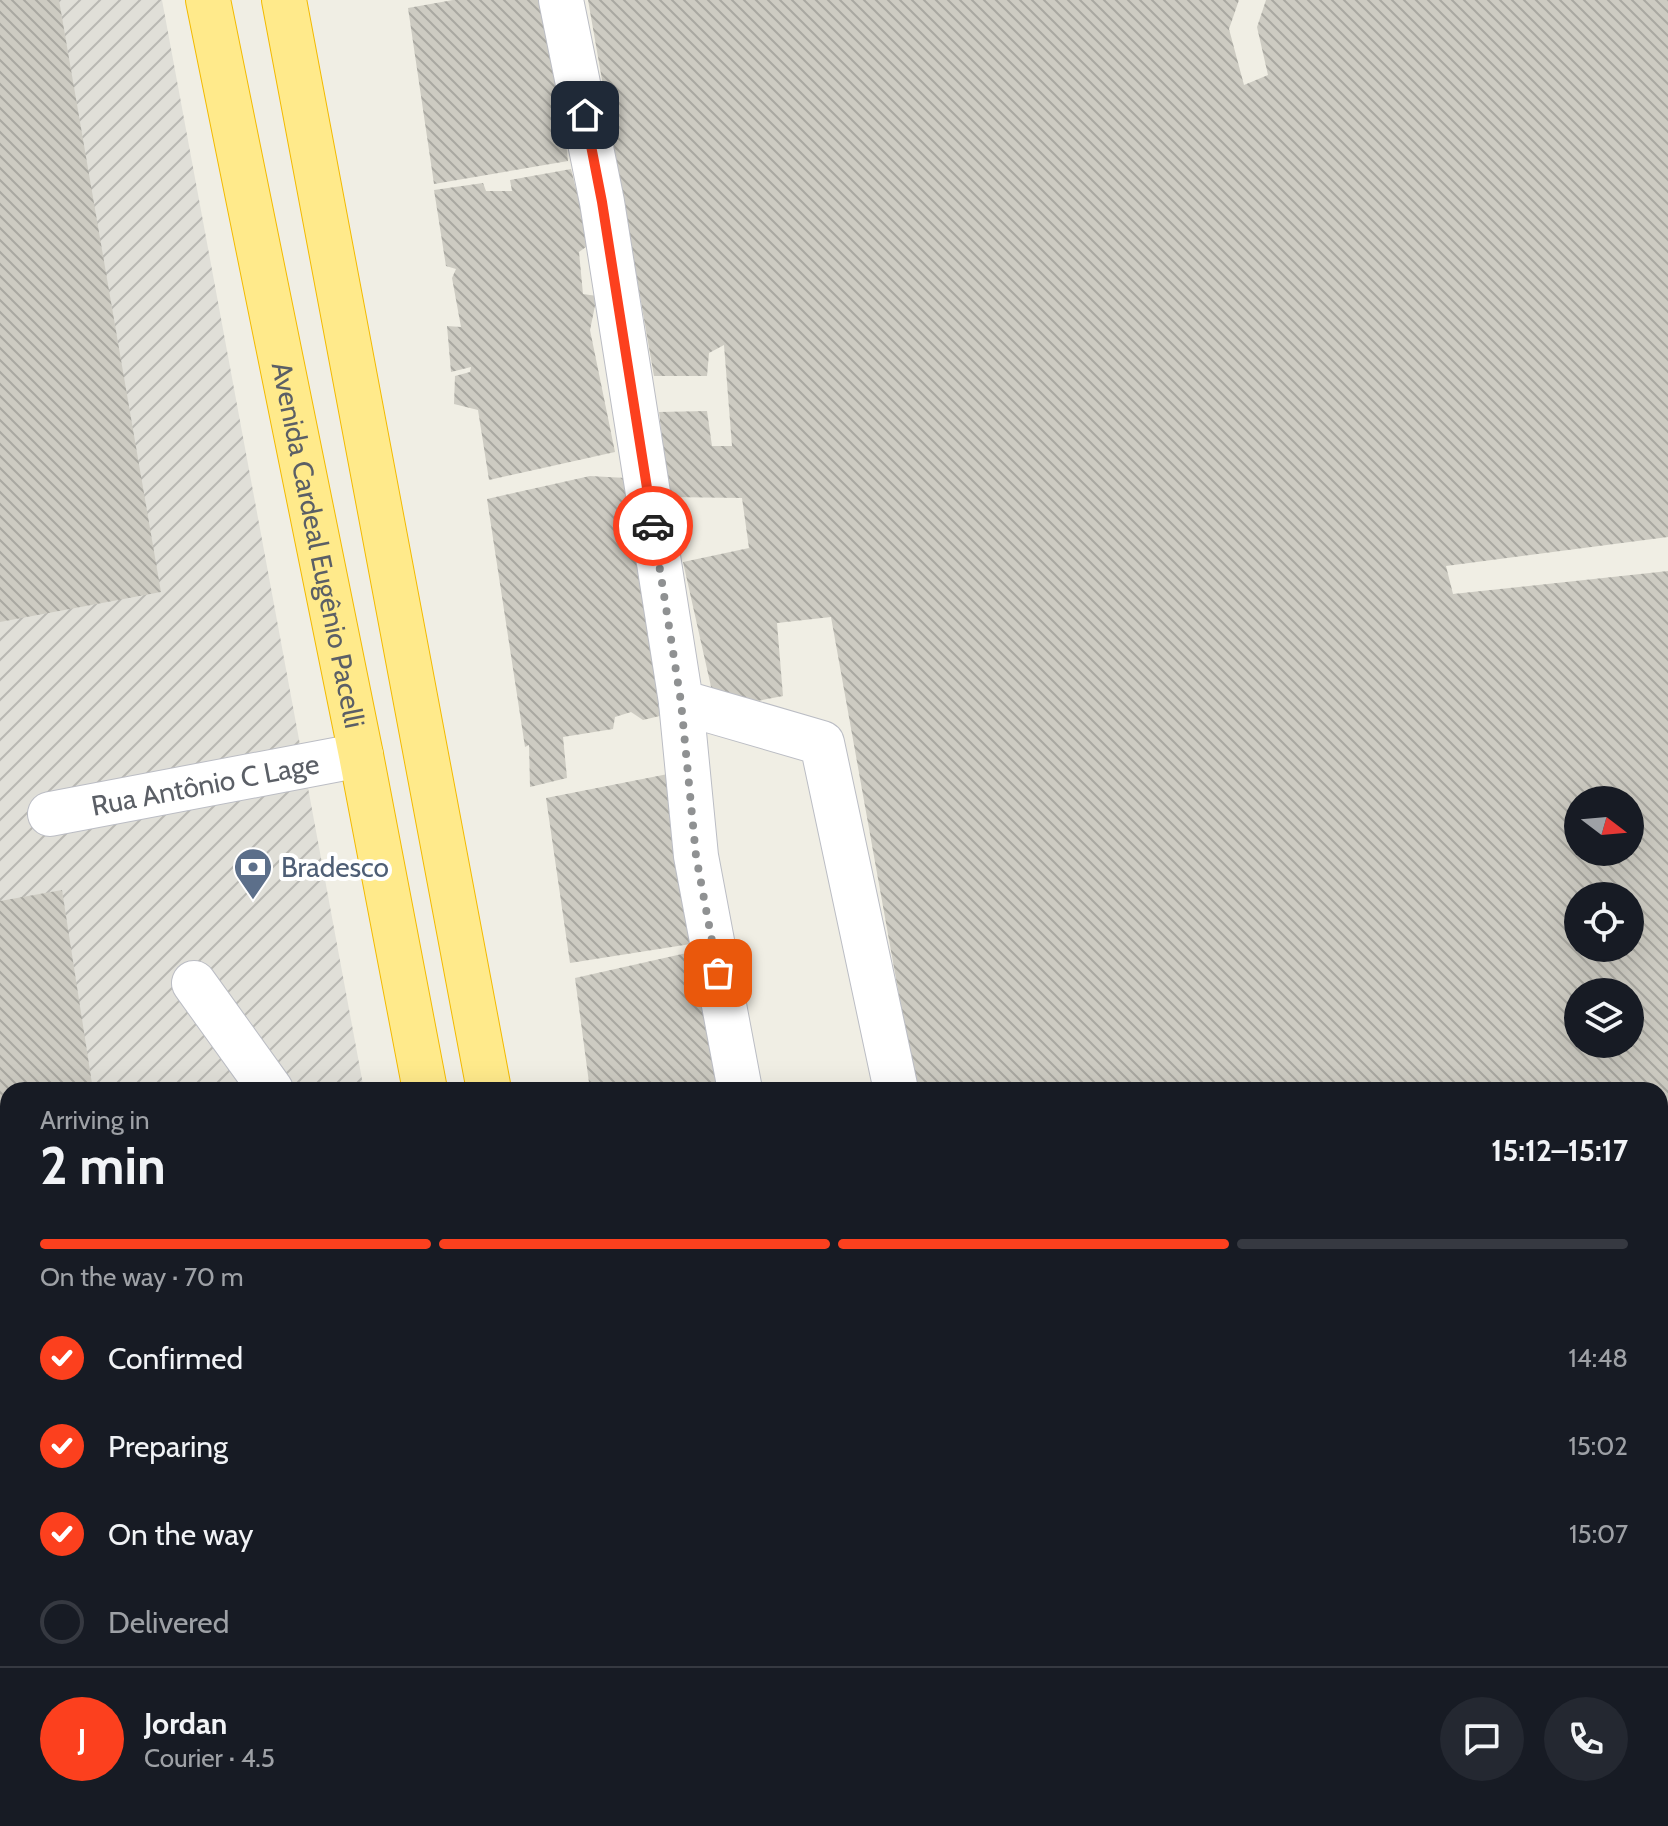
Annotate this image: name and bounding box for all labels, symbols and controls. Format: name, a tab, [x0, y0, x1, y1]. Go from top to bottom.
pin	[551, 81, 619, 149]
icon: home	[563, 93, 607, 137]
street label: Avenida Cardeal Eugênio Pacelli	[265, 359, 372, 731]
courier	[613, 486, 693, 566]
icon: car	[631, 504, 675, 548]
street label: Rua Antônio C Lage	[89, 746, 322, 823]
north arrow	[1564, 786, 1644, 866]
map controls	[1564, 786, 1644, 1058]
bank icon: Bradesco	[232, 846, 274, 901]
place label: Bradesco	[281, 850, 389, 884]
button: locate	[1564, 882, 1644, 962]
pin	[684, 939, 752, 1007]
icon: bag	[696, 951, 740, 995]
button: layers	[1564, 978, 1644, 1058]
text: Arriving in	[40, 1104, 150, 1136]
text: 15:12–15:17	[1491, 1132, 1628, 1169]
text: 2 min	[40, 1134, 166, 1197]
text: On the way · 70 m	[40, 1261, 244, 1293]
icon: check	[40, 1336, 84, 1380]
text: Confirmed	[108, 1340, 243, 1377]
text: 14:48	[1568, 1342, 1628, 1374]
icon: check	[40, 1424, 84, 1468]
text: Preparing	[108, 1428, 228, 1465]
text: 15:02	[1568, 1430, 1628, 1462]
icon: check	[40, 1512, 84, 1556]
text: On the way	[108, 1516, 253, 1553]
text: 15:07	[1569, 1518, 1628, 1550]
text: Delivered	[108, 1604, 229, 1641]
button: chat	[1440, 1697, 1524, 1781]
button: phone	[1544, 1697, 1628, 1781]
text: Jordan	[144, 1705, 227, 1742]
text: J	[78, 1721, 86, 1758]
text: Courier · 4.5	[144, 1742, 275, 1774]

